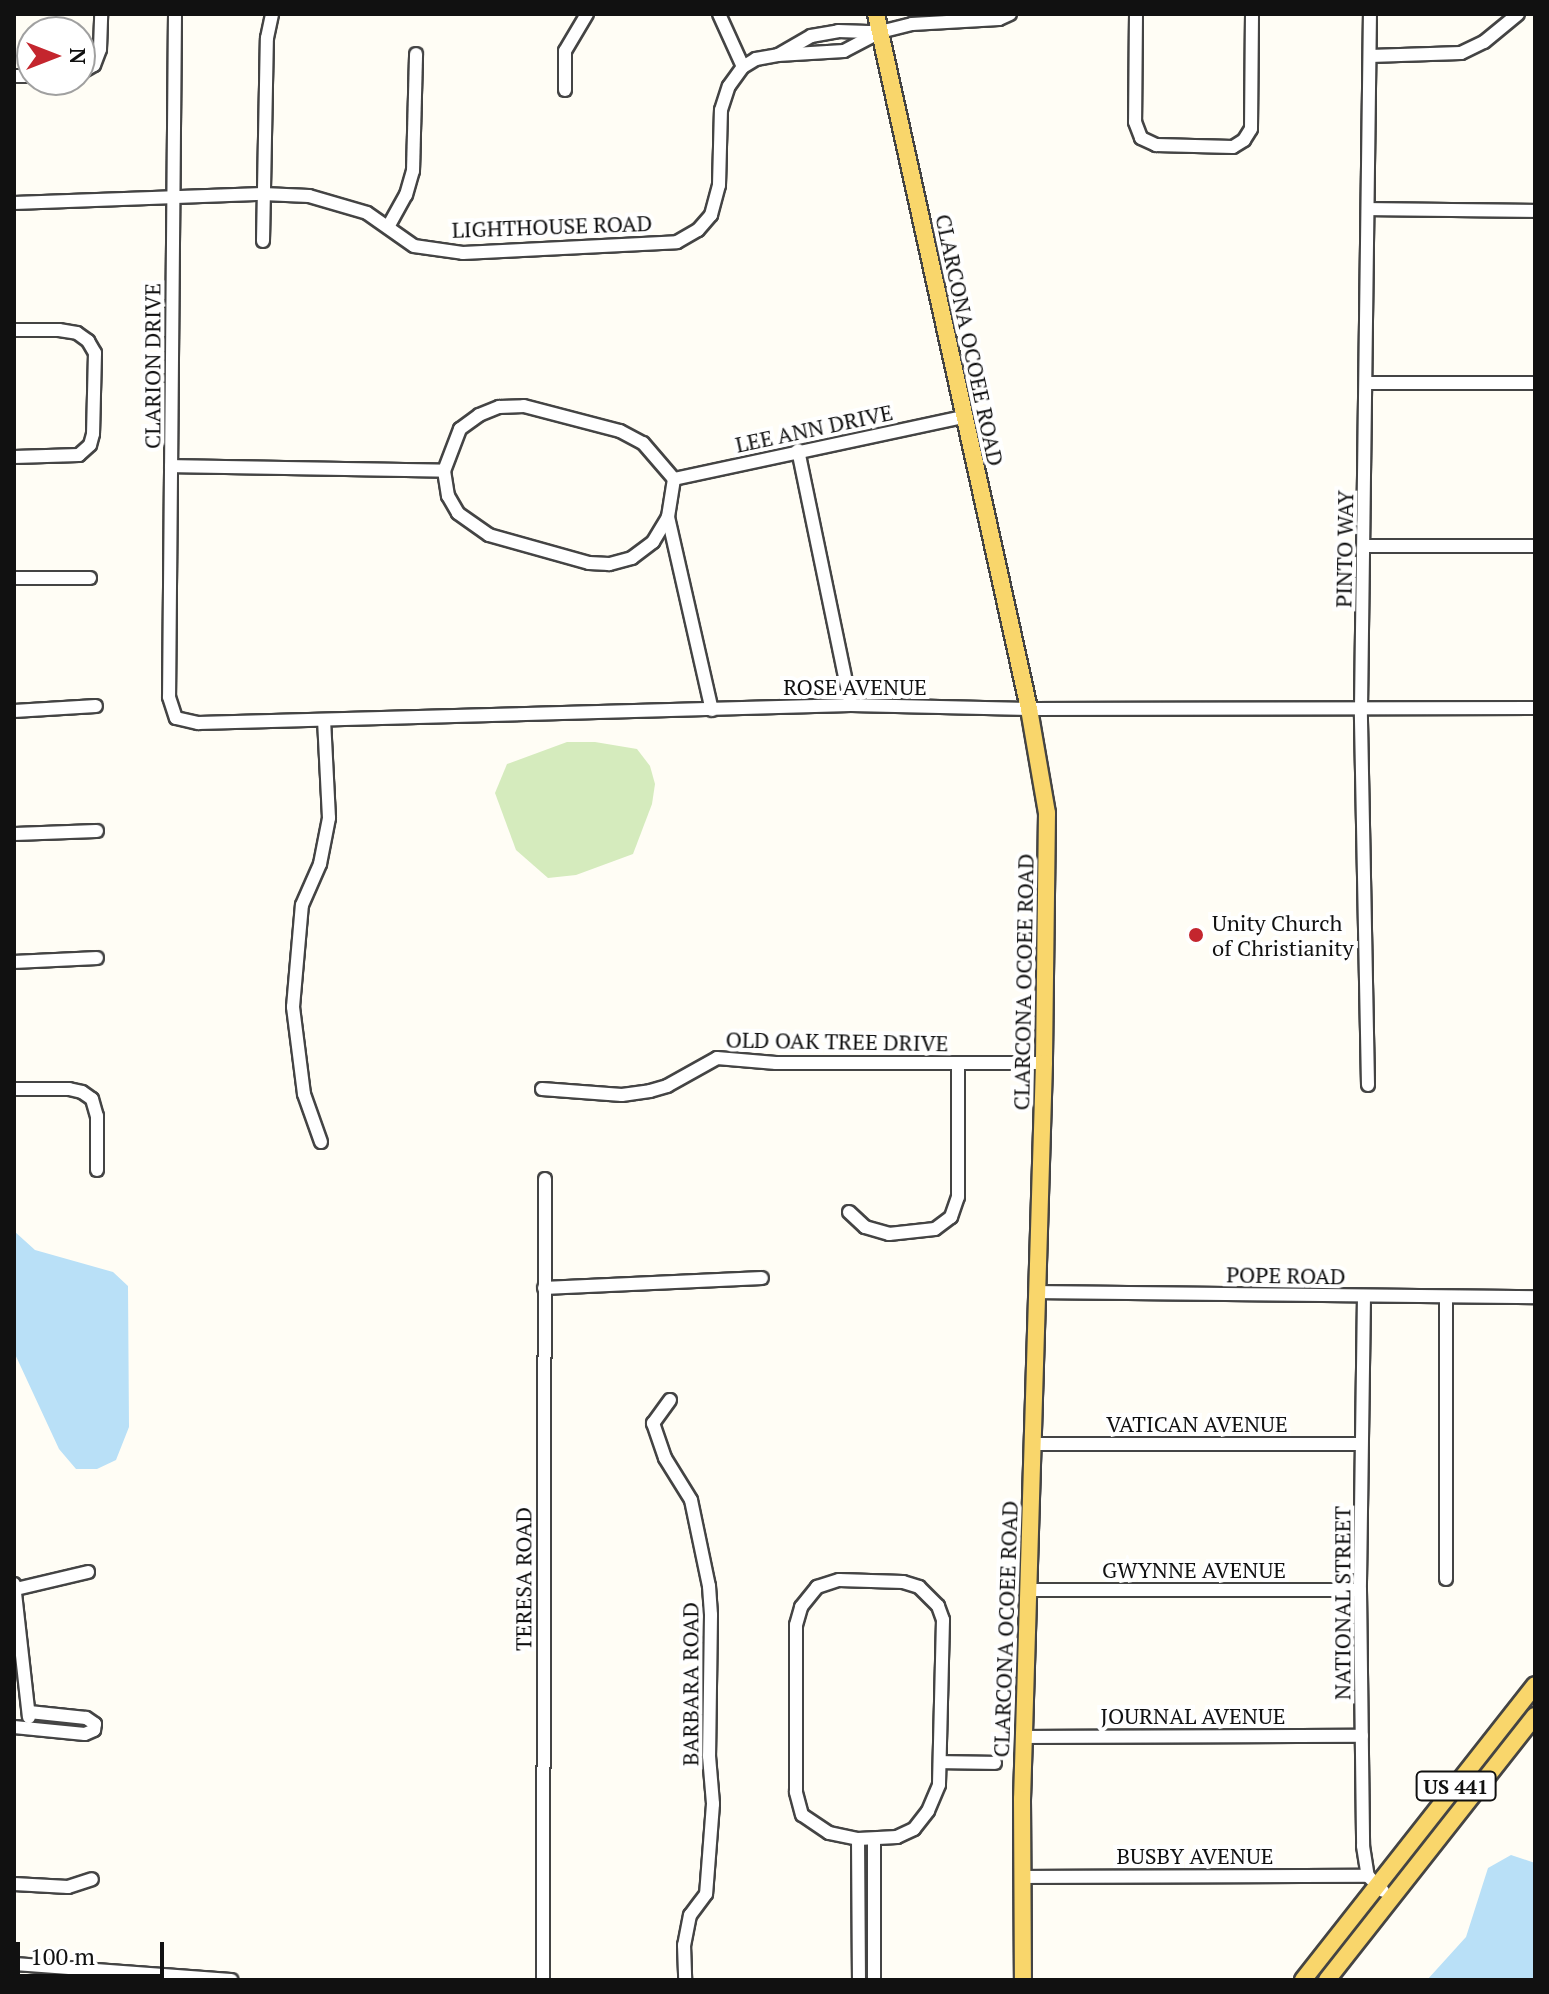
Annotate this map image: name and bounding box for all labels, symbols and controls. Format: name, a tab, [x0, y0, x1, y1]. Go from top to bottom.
north arrow	[16, 16, 96, 96]
text: N	[64, 48, 93, 64]
street label: LIGHTHOUSE ROAD	[451, 209, 653, 243]
street label: CLARCONA OCOEE ROAD	[930, 211, 1010, 469]
street label: CLARION DRIVE	[139, 283, 165, 449]
street label: LEE ANN DRIVE	[733, 398, 895, 458]
street label: PINTO WAY	[1330, 490, 1358, 608]
street label: ROSE AVENUE	[783, 674, 927, 700]
street label: CLARCONA OCOEE ROAD	[1008, 853, 1038, 1111]
place label: Unity Church of Christianity	[1212, 909, 1354, 960]
marker: Unity Church of Christianity	[1187, 926, 1205, 944]
street label: OLD OAK TREE DRIVE	[725, 1026, 949, 1056]
street label: POPE ROAD	[1226, 1261, 1346, 1289]
street label: VATICAN AVENUE	[1106, 1411, 1288, 1437]
street label: CLARCONA OCOEE ROAD	[987, 1500, 1023, 1758]
street label: NATIONAL STREET	[1329, 1506, 1355, 1700]
street label: TERESA ROAD	[510, 1507, 536, 1651]
street label: GWYNNE AVENUE	[1102, 1557, 1286, 1583]
street label: BARBARA ROAD	[677, 1602, 703, 1766]
street label: JOURNAL AVENUE	[1100, 1703, 1286, 1729]
road number: US 441	[1414, 1770, 1498, 1802]
street label: BUSBY AVENUE	[1116, 1843, 1274, 1869]
scale bar	[20, 1926, 168, 1976]
text: 100 m	[30, 1940, 95, 1972]

